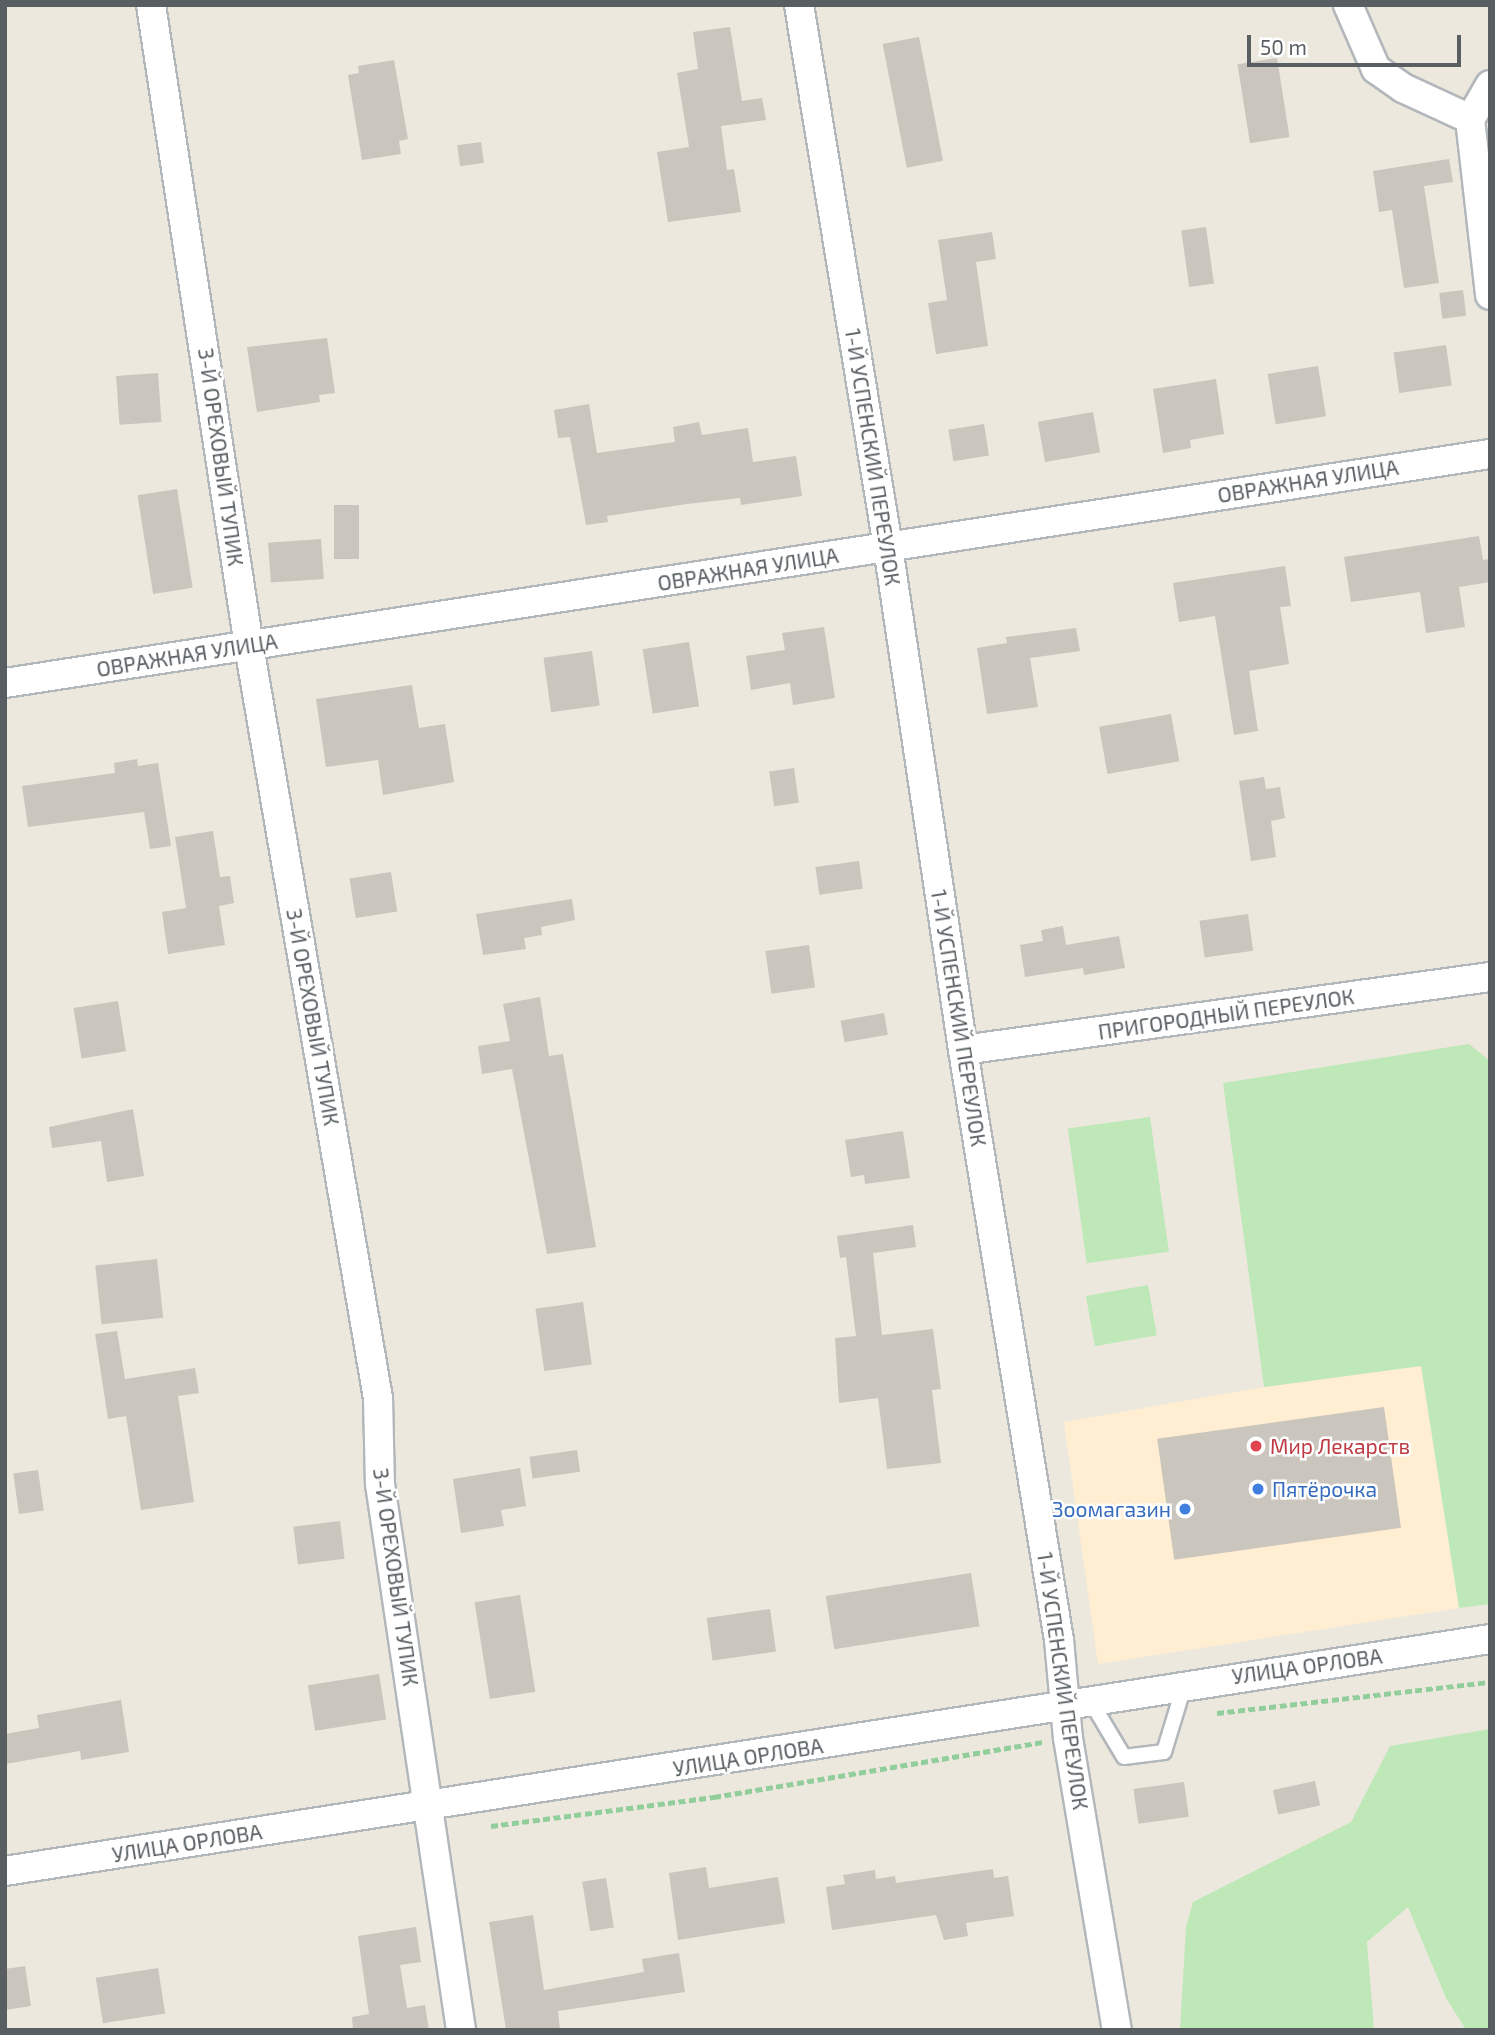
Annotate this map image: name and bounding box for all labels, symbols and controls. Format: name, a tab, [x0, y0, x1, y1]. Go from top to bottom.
scale bar	[1250, 21, 1464, 65]
text: 50 m	[1260, 34, 1307, 59]
street label: 1-Й УСПЕНСКИЙ ПЕРЕУЛОК	[840, 327, 906, 587]
street label: 3-Й ОРЕХОВЫЙ ТУПИК	[193, 346, 249, 568]
street label: ОВРАЖНАЯ УЛИЦА	[1216, 454, 1400, 508]
street label: ОВРАЖНАЯ УЛИЦА	[656, 542, 840, 596]
street label: ОВРАЖНАЯ УЛИЦА	[95, 628, 279, 682]
street label: 1-Й УСПЕНСКИЙ ПЕРЕУЛОК	[926, 888, 992, 1148]
street label: 3-Й ОРЕХОВЫЙ ТУПИК	[281, 906, 345, 1128]
street label: ПРИГОРОДНЫЙ ПЕРЕУЛОК	[1096, 984, 1356, 1044]
place label: Мир Лекарств	[1270, 1433, 1410, 1459]
marker: Мир Лекарств	[1248, 1438, 1264, 1454]
street label: 3-Й ОРЕХОВЫЙ ТУПИК	[368, 1466, 424, 1688]
place label: Пятёрочка	[1272, 1476, 1377, 1502]
marker: Пятёрочка	[1250, 1481, 1266, 1497]
place label: Зоомагазин	[1052, 1496, 1171, 1522]
marker: Зоомагазин	[1177, 1501, 1193, 1517]
street label: 1-Й УСПЕНСКИЙ ПЕРЕУЛОК	[1032, 1551, 1094, 1811]
street label: УЛИЦА ОРЛОВА	[1230, 1643, 1384, 1689]
street label: УЛИЦА ОРЛОВА	[671, 1733, 825, 1781]
street label: УЛИЦА ОРЛОВА	[110, 1819, 264, 1867]

